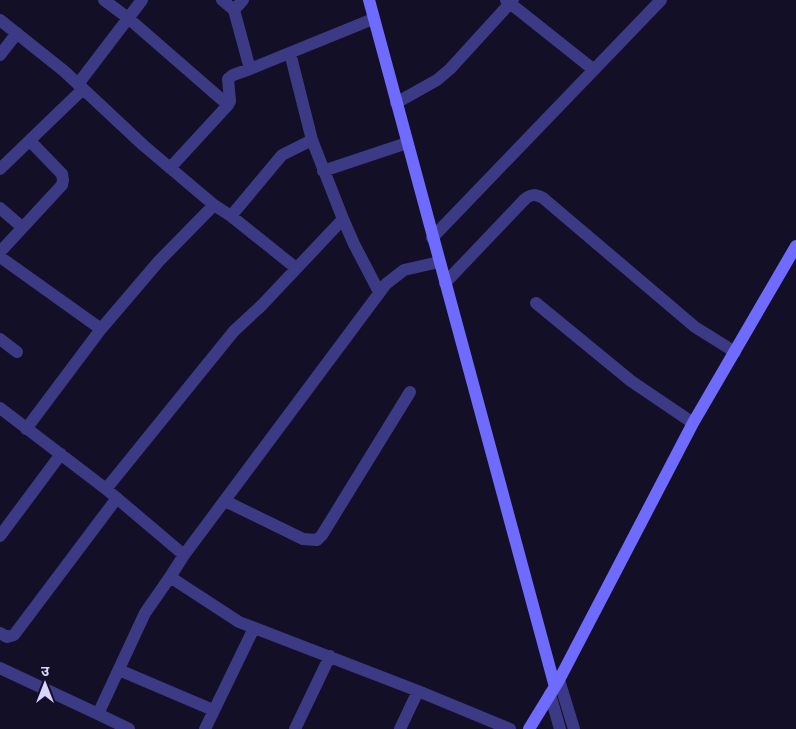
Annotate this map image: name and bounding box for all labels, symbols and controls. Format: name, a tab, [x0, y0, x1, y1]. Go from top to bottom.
north arrow	[20, 659, 70, 709]
text: उ	[41, 662, 50, 680]

